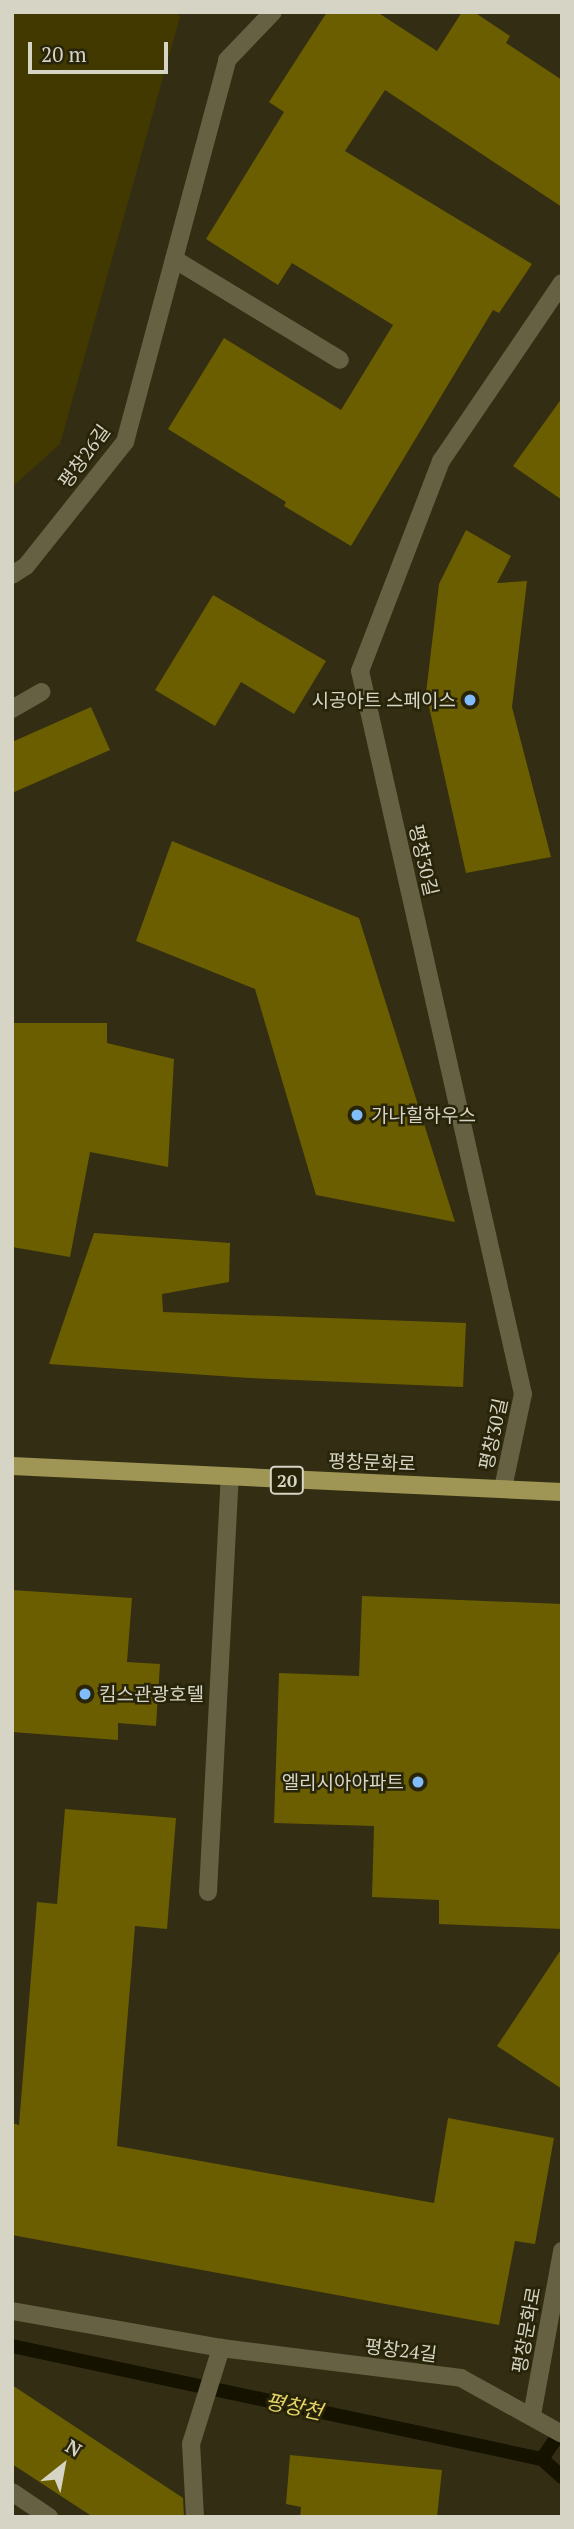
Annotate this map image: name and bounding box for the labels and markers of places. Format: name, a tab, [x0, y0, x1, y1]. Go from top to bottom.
place label: 시공아트 스페이스	[312, 689, 456, 711]
marker: 시공아트 스페이스	[462, 692, 478, 708]
place label: 가나힐하우스	[371, 1104, 476, 1126]
marker: 가나힐하우스	[349, 1107, 365, 1123]
place label: 킴스관광호텔	[99, 1683, 204, 1705]
marker: 킴스관광호텔	[77, 1686, 93, 1702]
place label: 엘리시아아파트	[282, 1771, 404, 1793]
marker: 엘리시아아파트	[410, 1774, 426, 1790]

